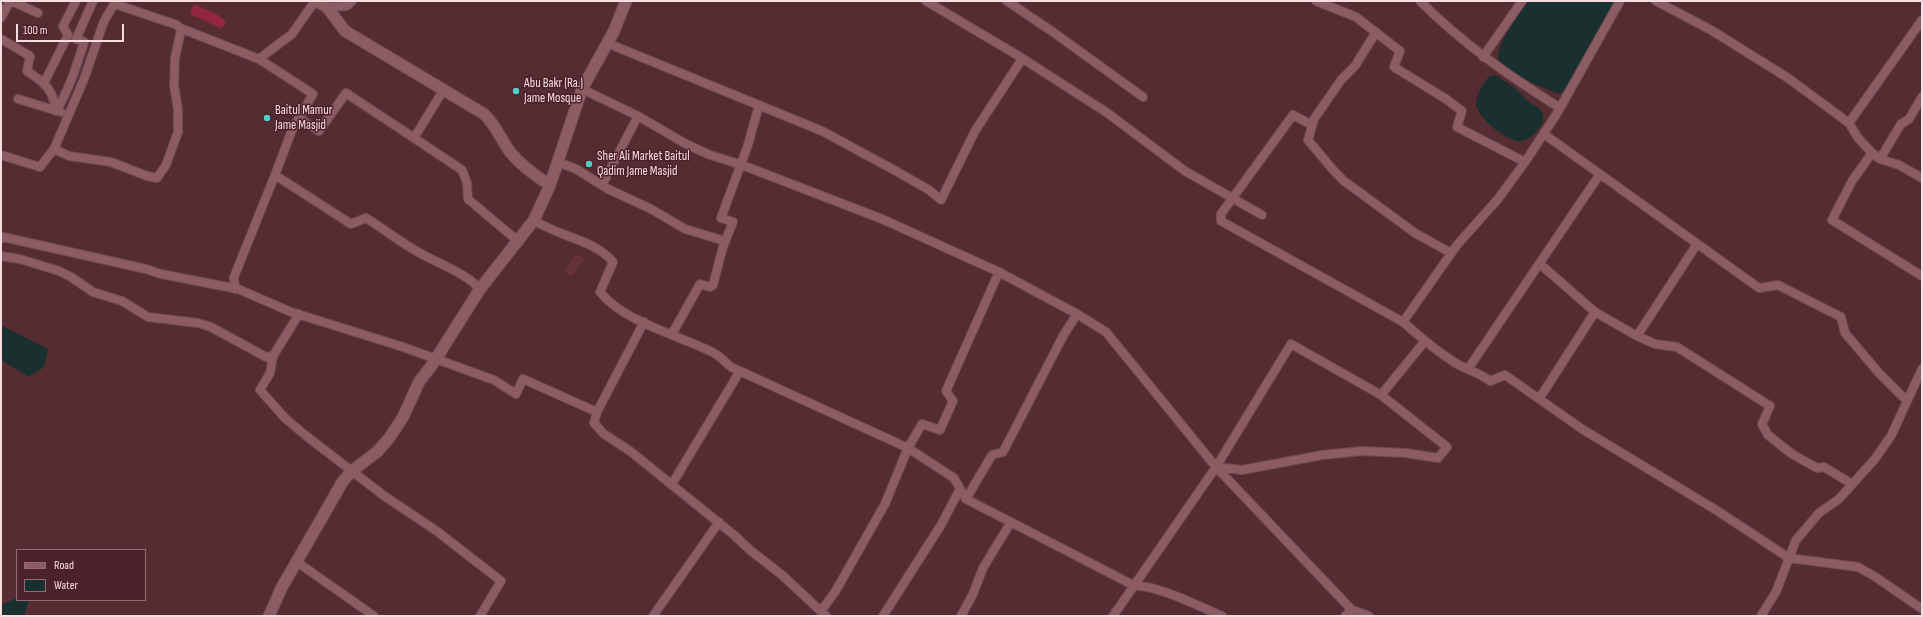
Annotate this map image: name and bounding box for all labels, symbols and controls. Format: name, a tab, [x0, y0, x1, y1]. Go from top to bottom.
scale bar	[18, 16, 126, 42]
text: 100 m	[23, 23, 48, 38]
place label: Abu Bakr (Ra.) Jame Mosque	[524, 76, 583, 107]
marker: Abu Bakr (Ra.) Jame Mosque	[511, 86, 521, 96]
place label: Baitul Mamur Jame Masjid	[275, 103, 332, 134]
marker: Baitul Mamur Jame Masjid	[262, 113, 272, 123]
place label: Sher Ali Market Baitul Qadim Jame Masjid	[597, 149, 690, 180]
marker: Sher Ali Market Baitul Qadim Jame Masjid	[584, 159, 594, 169]
legend	[16, 549, 146, 601]
text: Road	[54, 558, 74, 573]
text: Water	[54, 578, 78, 593]

